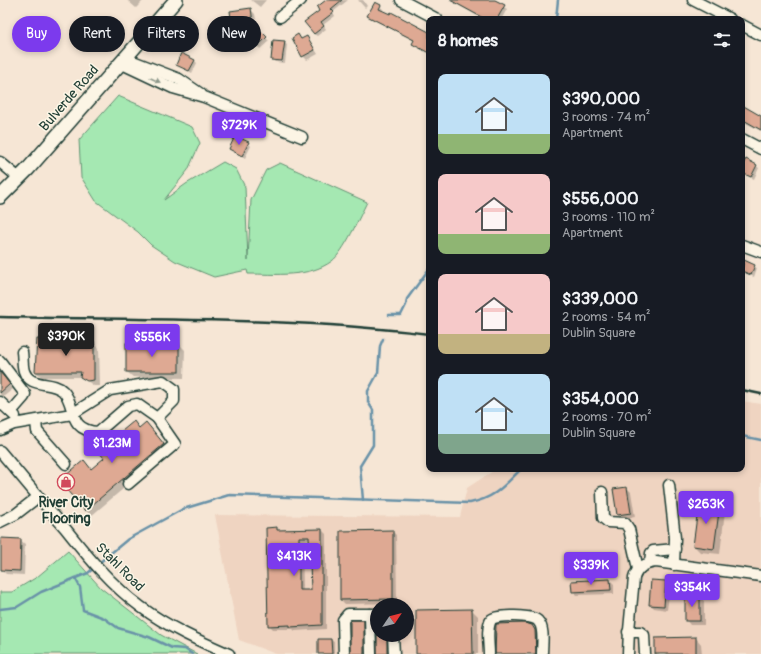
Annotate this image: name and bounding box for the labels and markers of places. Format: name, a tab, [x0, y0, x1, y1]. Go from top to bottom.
pin: $729K	[211, 112, 267, 146]
pin: $390K	[38, 323, 94, 357]
pin: $556K	[124, 324, 180, 358]
pin: $1.23M	[79, 430, 145, 464]
shop icon: River City Flooring	[56, 472, 76, 492]
pin: $263K	[678, 491, 734, 525]
place label: River City Flooring	[38, 494, 94, 527]
pin: $413K	[266, 543, 322, 577]
pin: $339K	[563, 552, 619, 586]
pin: $354K	[664, 574, 720, 608]

